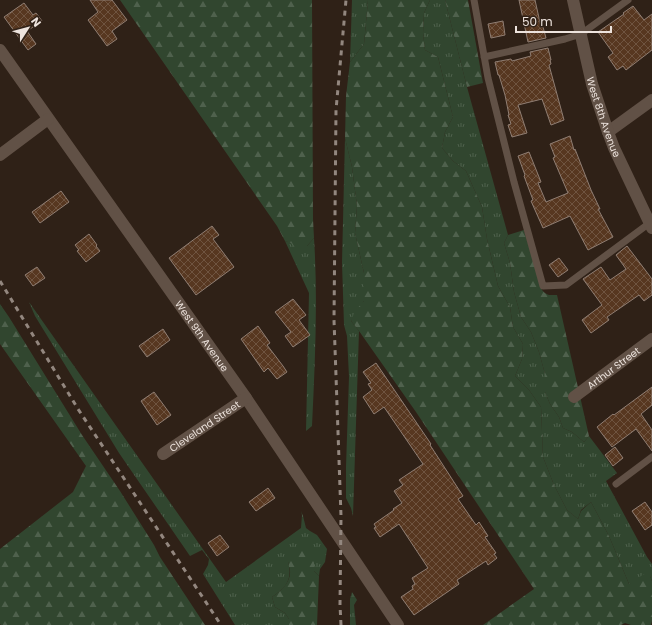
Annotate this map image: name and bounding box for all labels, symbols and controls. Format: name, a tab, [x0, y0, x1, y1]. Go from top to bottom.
north arrow	[8, 8, 48, 48]
scale bar	[516, 8, 611, 34]
text: 50 m	[522, 13, 553, 30]
text: N	[27, 14, 45, 30]
street label: West 8th Avenue	[583, 75, 624, 160]
street label: West 9th Avenue	[171, 297, 232, 375]
street label: Arthur Street	[584, 343, 644, 393]
street label: Cleveland Street	[166, 397, 243, 456]

